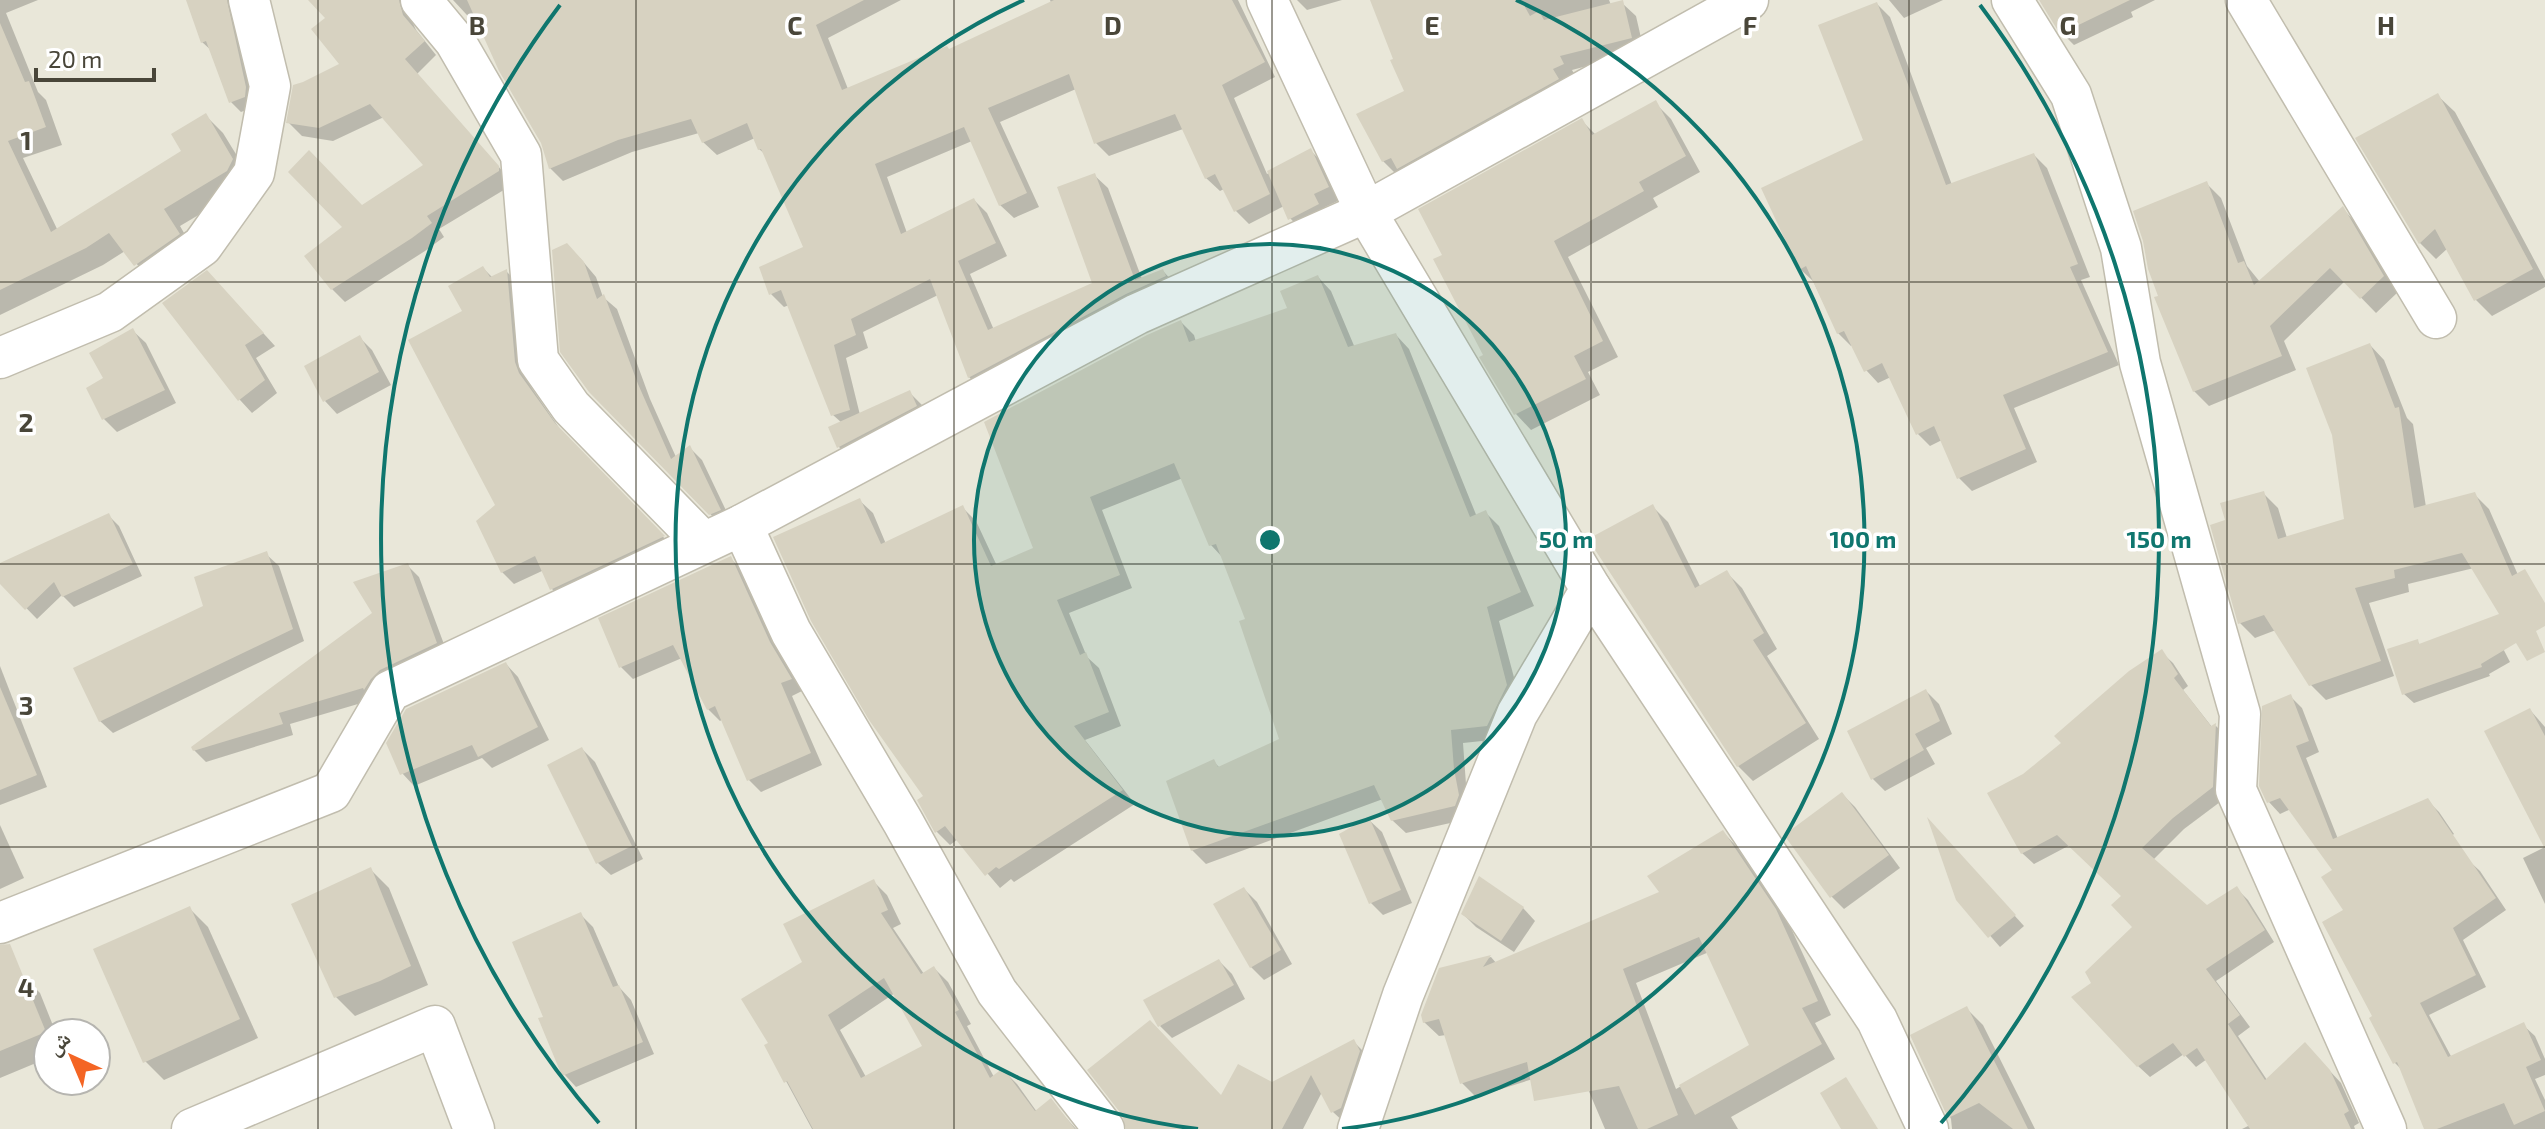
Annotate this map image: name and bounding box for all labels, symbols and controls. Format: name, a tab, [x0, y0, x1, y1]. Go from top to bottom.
text: B	[469, 9, 485, 40]
text: C	[787, 9, 803, 40]
text: D	[1104, 9, 1122, 40]
text: E	[1424, 9, 1440, 40]
text: F	[1743, 9, 1757, 40]
text: G	[2060, 9, 2076, 40]
text: H	[2377, 9, 2395, 40]
scale bar	[36, 32, 154, 82]
text: 20 m	[48, 44, 102, 73]
text: 1	[20, 124, 32, 155]
text: 2	[18, 406, 34, 437]
text: 50 m	[1539, 524, 1593, 553]
text: 100 m	[1830, 524, 1896, 553]
text: 150 m	[2126, 524, 2192, 553]
centre of rings	[1256, 526, 1284, 554]
text: 3	[19, 689, 33, 720]
text: 4	[18, 971, 34, 1002]
north arrow	[32, 1017, 112, 1097]
text: ش	[40, 1024, 76, 1061]

